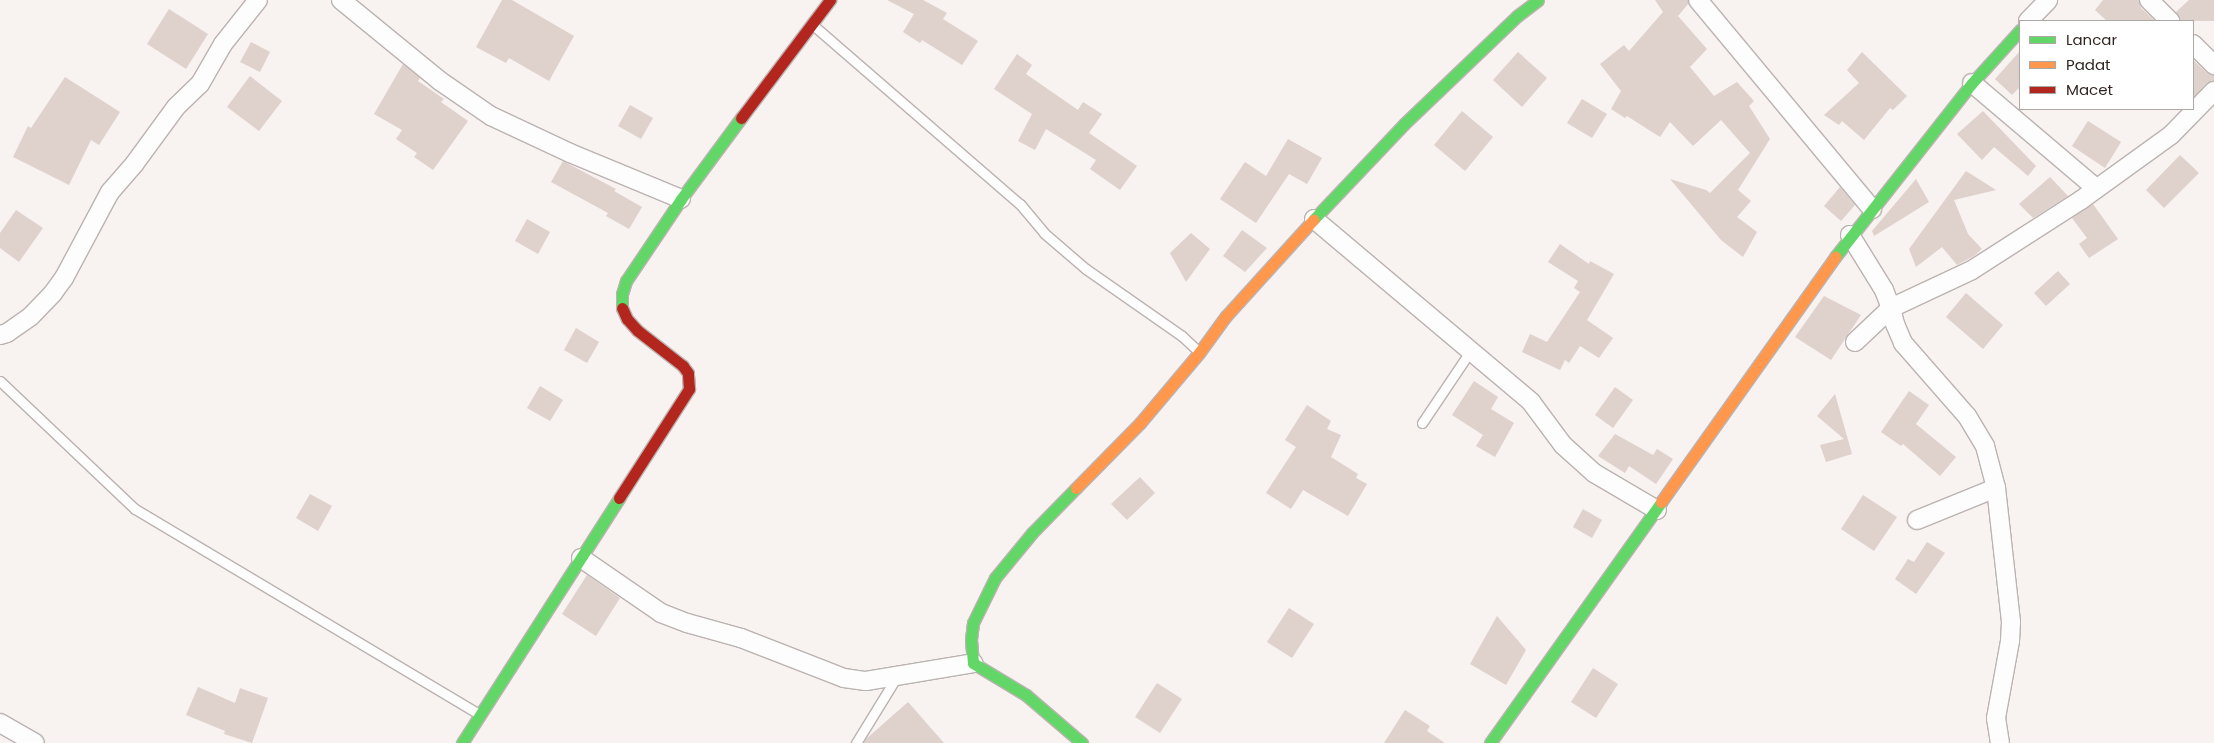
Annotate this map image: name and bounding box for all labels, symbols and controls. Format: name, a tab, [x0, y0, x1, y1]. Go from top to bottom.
legend	[2019, 20, 2194, 110]
text: Lancar	[2066, 29, 2117, 50]
text: Padat	[2066, 54, 2111, 75]
text: Macet	[2066, 79, 2113, 100]

